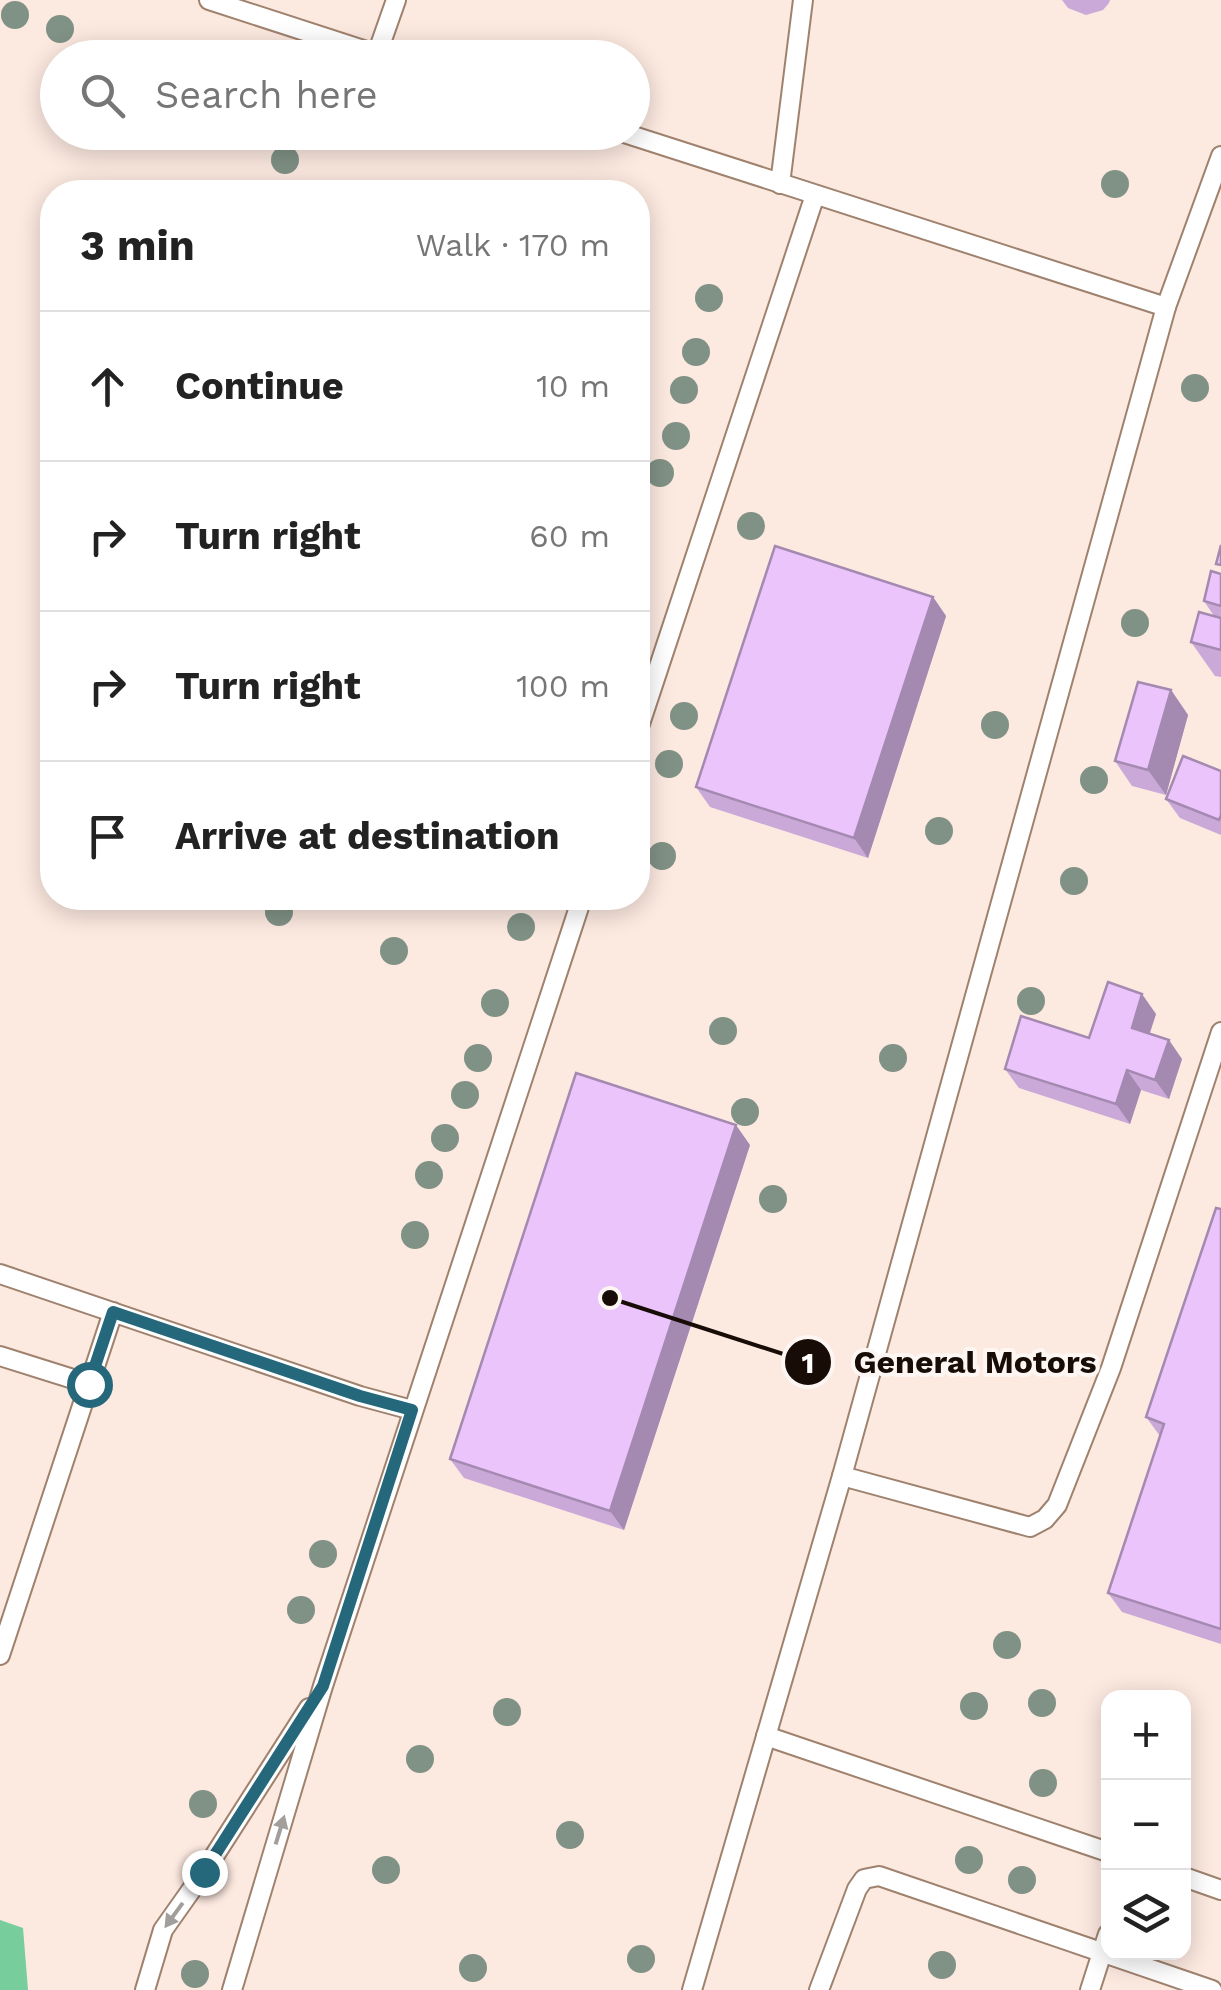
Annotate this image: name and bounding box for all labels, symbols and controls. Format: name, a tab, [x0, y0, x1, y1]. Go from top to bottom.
search box	[40, 40, 650, 150]
icon: search	[75, 68, 130, 123]
text: Search here	[155, 73, 378, 117]
text: 3 min	[80, 221, 195, 270]
text: Walk · 170 m	[416, 226, 610, 264]
icon: ahead	[80, 359, 135, 414]
text: Continue	[175, 364, 344, 408]
text: 10 m	[536, 367, 610, 405]
icon: right	[80, 509, 135, 564]
text: Turn right	[175, 514, 361, 558]
text: 60 m	[529, 517, 610, 555]
icon: right	[80, 659, 135, 714]
text: Turn right	[175, 664, 361, 708]
text: 100 m	[516, 667, 610, 705]
icon: arrive	[80, 809, 135, 864]
text: Arrive at destination	[175, 814, 560, 858]
callout: General Motors	[783, 1331, 1117, 1393]
text: General Motors	[853, 1343, 1097, 1381]
text: 1	[802, 1345, 814, 1380]
route start	[67, 1362, 113, 1408]
map controls	[1101, 1690, 1191, 1960]
button: +	[1101, 1690, 1191, 1780]
button: −	[1101, 1780, 1191, 1870]
one-way arrow	[273, 1814, 288, 1844]
route end	[182, 1850, 228, 1896]
button: layers	[1101, 1870, 1191, 1960]
one-way arrow	[165, 1901, 184, 1928]

